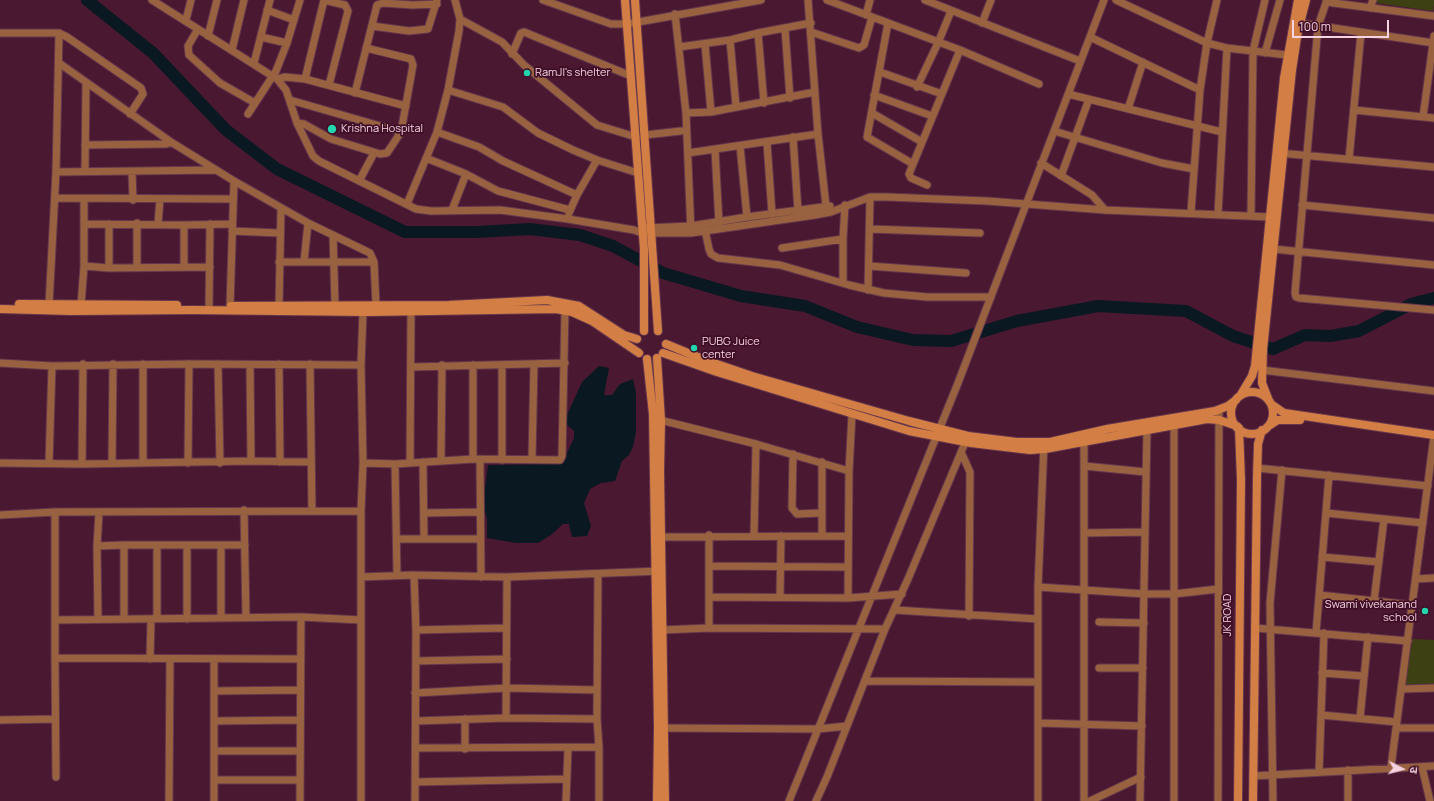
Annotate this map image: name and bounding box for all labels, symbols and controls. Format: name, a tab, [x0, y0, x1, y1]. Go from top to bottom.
scale bar	[1294, 12, 1391, 38]
text: 100 m	[1299, 18, 1331, 35]
place label: RamJI's shelter	[535, 66, 610, 80]
marker: RamJI's shelter	[522, 68, 532, 78]
place label: Krishna Hospital	[341, 122, 423, 136]
marker: Krishna Hospital	[326, 123, 338, 135]
place label: PUBG Juice center	[702, 335, 760, 361]
marker: PUBG Juice center	[689, 343, 699, 353]
street label: JK ROAD	[1221, 594, 1235, 636]
place label: Swami vivekanand school	[1325, 598, 1417, 624]
marker: Swami vivekanand school	[1420, 606, 1430, 616]
north arrow	[1382, 749, 1422, 789]
text: उ	[1407, 766, 1422, 774]

